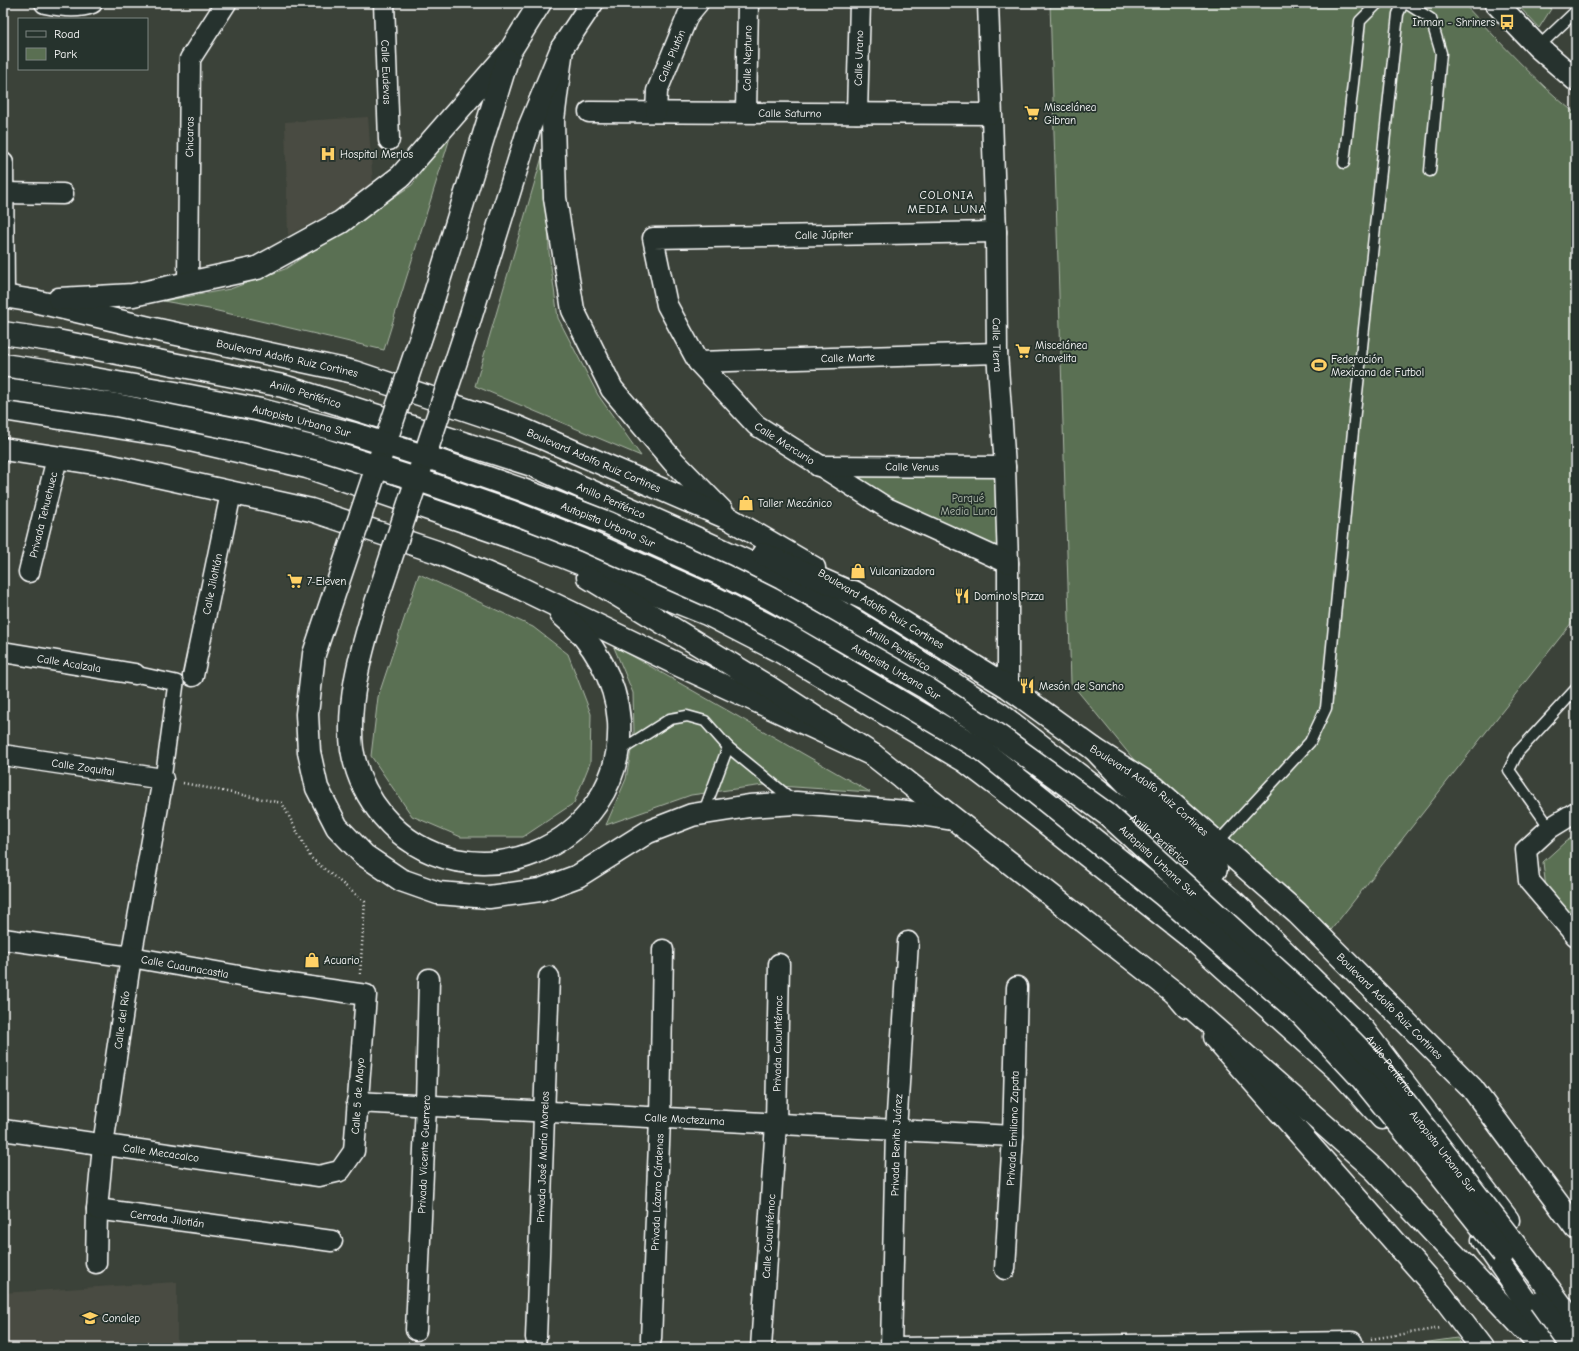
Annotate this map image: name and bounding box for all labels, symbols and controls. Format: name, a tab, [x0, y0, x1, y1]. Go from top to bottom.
bus stop icon: Inman - Shriners	[1498, 13, 1516, 31]
place label: Inman - Shriners	[1413, 16, 1495, 29]
legend	[18, 18, 148, 70]
street label: Calle Neptuno	[740, 25, 754, 91]
text: Road	[54, 27, 80, 41]
street label: Calle Plutón	[655, 28, 688, 84]
street label: Calle Urano	[851, 30, 866, 86]
street label: Calle Eudevas	[379, 39, 394, 105]
text: Park	[54, 47, 77, 61]
place label: Miscelánea Gibran	[1044, 101, 1096, 127]
supermarket icon: Miscelánea Gibran	[1023, 104, 1041, 122]
street label: Calle Saturno	[758, 106, 822, 120]
street label: Chicaras	[183, 116, 196, 157]
hospital icon: Hospital Merlos	[319, 145, 337, 163]
place label: Hospital Merlos	[340, 148, 413, 161]
district label: COLONIA MEDIA LUNA	[908, 188, 986, 216]
street label: Calle Júpiter	[795, 228, 854, 242]
street label: Calle Tierra	[990, 318, 1005, 373]
street label: Boulevard Adolfo Ruiz Cortines	[215, 336, 360, 380]
place label: Miscelánea Chavelita	[1035, 339, 1087, 365]
supermarket icon: Miscelánea Chavelita	[1014, 342, 1032, 360]
street label: Calle Marte	[821, 350, 876, 365]
place label: Federación Mexicana de Futbol	[1331, 353, 1424, 379]
sports icon: Federación Mexicana de Futbol	[1310, 356, 1328, 374]
street label: Anillo Periférico	[269, 377, 343, 411]
street label: Autopista Urbana Sur	[251, 402, 353, 440]
street label: Calle Mercurio	[752, 419, 817, 467]
street label: Boulevard Adolfo Ruiz Cortines	[525, 425, 663, 495]
street label: Calle Venus	[885, 460, 939, 473]
street label: Privada Tehuehuec	[26, 470, 60, 559]
street label: Anillo Periférico	[575, 479, 648, 521]
park label: Parqué Media Luna	[940, 492, 996, 518]
shop icon: Taller Mecánico	[737, 494, 755, 512]
place label: Taller Mecánico	[758, 497, 832, 510]
street label: Autopista Urbana Sur	[559, 499, 658, 550]
street label: Calle Jiloltlán	[199, 552, 225, 616]
shop icon: Vulcanizadora	[849, 562, 867, 580]
place label: Vulcanizadora	[870, 565, 935, 578]
street label: Boulevard Adolfo Ruiz Cortines	[816, 566, 947, 652]
supermarket icon: 7-Eleven	[286, 572, 304, 590]
place label: 7-Eleven	[307, 575, 346, 588]
restaurant icon: Domino's Pizza	[953, 587, 971, 605]
place label: Domino's Pizza	[974, 590, 1044, 603]
street label: Anillo Periférico	[864, 623, 933, 674]
street label: Autopista Urbana Sur	[850, 640, 944, 703]
street label: Calle Acalzala	[36, 651, 102, 675]
restaurant icon: Mesón de Sancho	[1018, 677, 1036, 695]
place label: Mesón de Sancho	[1039, 680, 1124, 693]
street label: Boulevard Adolfo Ruiz Cortines	[1088, 742, 1211, 839]
street label: Calle Zoquital	[51, 756, 115, 778]
street label: Anillo Periférico	[1128, 811, 1193, 868]
street label: Autopista Urbana Sur	[1117, 822, 1200, 900]
street label: Boulevard Adolfo Ruiz Cortines	[1334, 950, 1446, 1062]
shop icon: Acuario	[303, 951, 321, 969]
street label: Calle Cuaunacastla	[140, 952, 230, 981]
place label: Acuario	[324, 954, 360, 967]
street label: Calle del Río	[111, 990, 133, 1050]
street label: Privada Cuauhtémoc	[770, 994, 785, 1092]
street label: Anillo Periférico	[1363, 1032, 1418, 1099]
street label: Calle 5 de Mayo	[349, 1057, 367, 1135]
street label: Privada Emiliano Zapata	[1004, 1071, 1021, 1186]
street label: Privada José María Morelos	[534, 1091, 551, 1223]
street label: Privada Benito Juárez	[888, 1093, 905, 1196]
street label: Privada Vicente Guerrero	[415, 1094, 433, 1214]
street label: Autopista Urbana Sur	[1407, 1108, 1480, 1196]
street label: Calle Moctezuma	[644, 1110, 725, 1128]
street label: Privada Lázaro Cárdenas	[648, 1133, 666, 1251]
street label: Calle Mecacalco	[122, 1141, 200, 1165]
street label: Calle Cuauhtémoc	[759, 1193, 778, 1279]
street label: Cerrada Jilotlán	[129, 1207, 205, 1230]
school or university icon: Conalep	[81, 1309, 99, 1327]
place label: Conalep	[102, 1312, 140, 1325]

